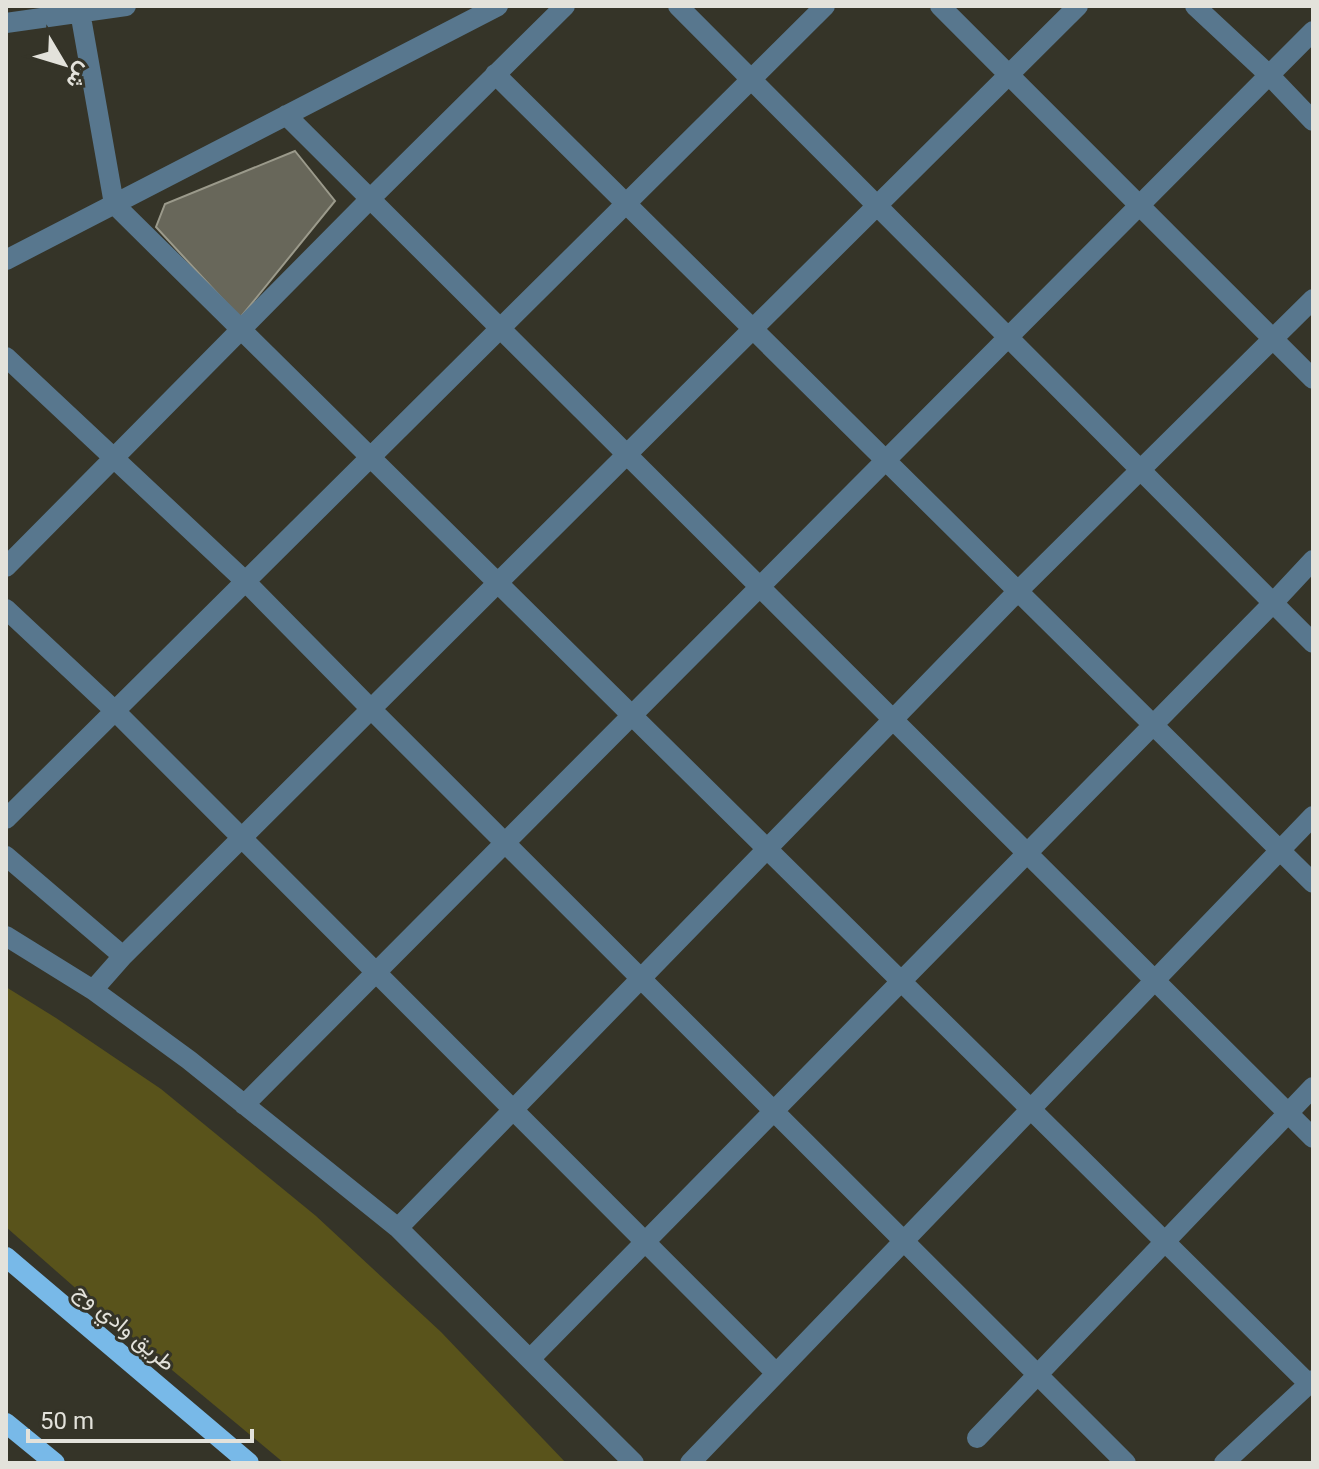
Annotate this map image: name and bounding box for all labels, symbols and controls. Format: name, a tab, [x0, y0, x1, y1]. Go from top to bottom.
north arrow	[24, 24, 104, 104]
text: ش	[61, 57, 97, 94]
street label: طريق وادي وج	[66, 1278, 180, 1381]
scale bar	[28, 1393, 252, 1443]
text: 50 m	[40, 1407, 94, 1435]

